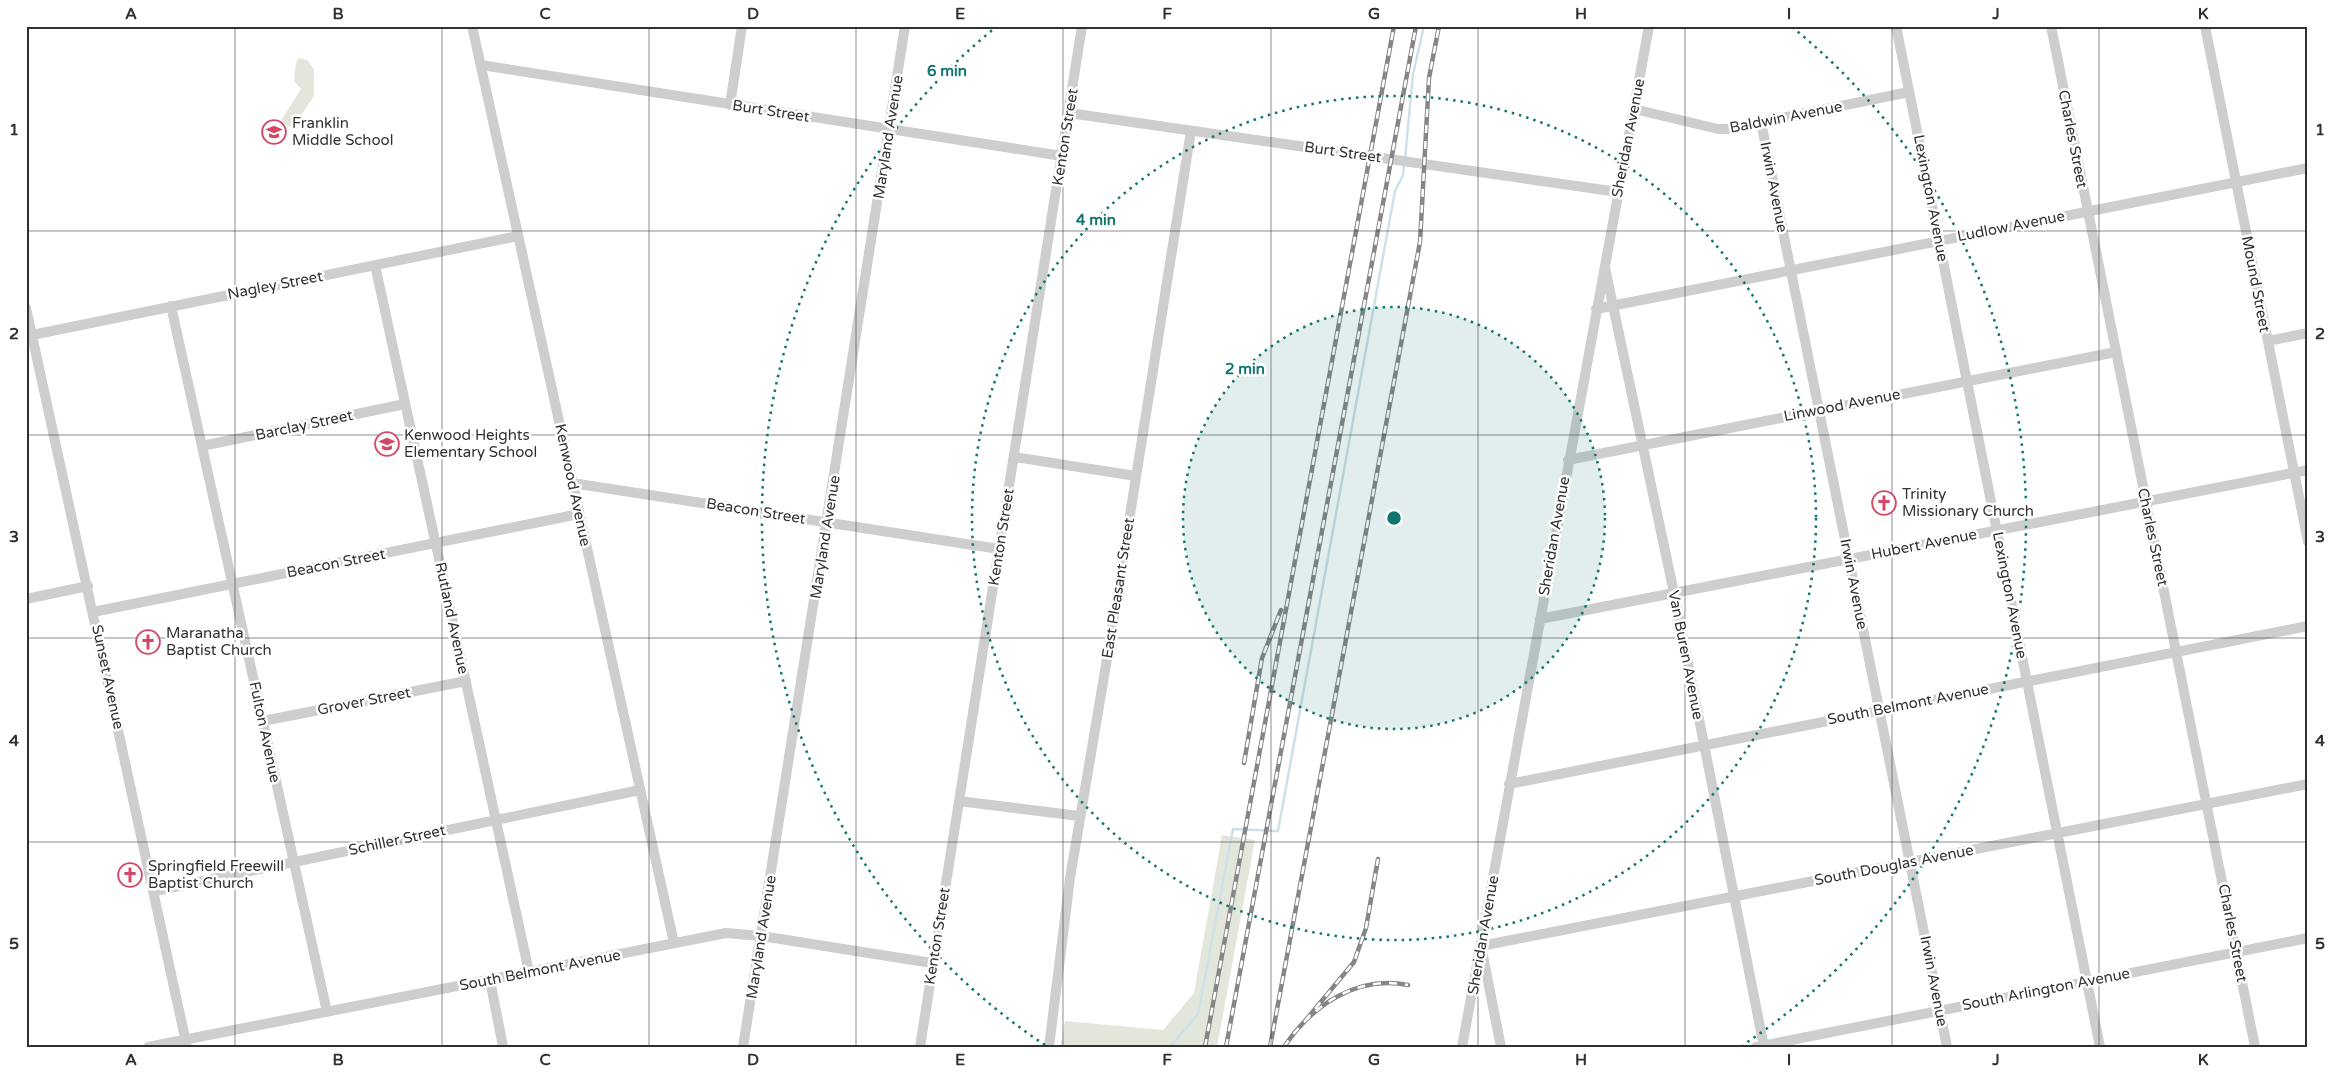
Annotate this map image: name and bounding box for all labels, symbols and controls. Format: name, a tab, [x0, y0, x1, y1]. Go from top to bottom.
text: A	[125, 4, 137, 24]
text: B	[332, 4, 344, 24]
text: C	[539, 4, 551, 24]
text: D	[747, 4, 759, 24]
text: E	[955, 4, 965, 24]
text: F	[1162, 4, 1172, 24]
text: G	[1368, 4, 1380, 24]
text: H	[1575, 4, 1587, 24]
text: I	[1787, 4, 1791, 24]
text: J	[1991, 4, 2000, 24]
text: K	[2198, 4, 2209, 24]
text: 6 min	[927, 62, 967, 80]
street label: Maryland Avenue	[869, 74, 907, 200]
street label: Sheridan Avenue	[1608, 77, 1648, 199]
street label: Kenton Street	[1048, 87, 1082, 187]
street label: Charles Street	[2055, 88, 2091, 190]
street label: Burt Street	[731, 96, 811, 126]
street label: Baldwin Avenue	[1728, 97, 1844, 137]
place label: Franklin Middle School	[292, 114, 393, 149]
school or university icon: Franklin Middle School	[261, 119, 287, 145]
text: 1	[9, 120, 19, 140]
text: 1	[2315, 120, 2325, 140]
street label: Lexington Avenue	[1910, 133, 1952, 263]
street label: Burt Street	[1303, 138, 1383, 166]
street label: Irwin Avenue	[1756, 140, 1792, 234]
street label: Ludlow Avenue	[1956, 207, 2066, 245]
text: 4 min	[1076, 211, 1116, 229]
street label: Mound Street	[2238, 234, 2274, 334]
street label: Nagley Street	[226, 267, 325, 303]
text: 2	[9, 324, 19, 344]
text: 2	[2315, 324, 2325, 344]
text: 2 min	[1225, 360, 1265, 378]
street label: Linwood Avenue	[1782, 385, 1902, 425]
street label: Barclay Street	[254, 406, 355, 444]
street label: Kenwood Avenue	[551, 422, 595, 548]
place label: Kenwood Heights Elementary School	[404, 426, 537, 461]
school or university icon: Kenwood Heights Elementary School	[374, 431, 400, 457]
street label: Maryland Avenue	[806, 474, 844, 600]
street label: Sheridan Avenue	[1535, 475, 1573, 597]
place label: Trinity Missionary Church	[1902, 485, 2034, 520]
street label: Charles Street	[2134, 486, 2172, 588]
street label: Kenton Street	[984, 487, 1018, 587]
church icon: Trinity Missionary Church	[1871, 490, 1897, 516]
street label: Beacon Street	[705, 494, 807, 528]
centre of rings	[1385, 509, 1403, 527]
street label: East Pleasant Street	[1098, 516, 1138, 660]
street label: Hubert Avenue	[1870, 525, 1978, 563]
text: 3	[9, 527, 19, 547]
text: 3	[2315, 527, 2325, 547]
street label: Lexington Avenue	[1989, 530, 2031, 660]
street label: Irwin Avenue	[1836, 537, 1872, 631]
street label: Beacon Street	[285, 545, 387, 581]
street label: Rutland Avenue	[431, 560, 473, 676]
street label: Van Buren Avenue	[1665, 589, 1707, 721]
street label: Sunset Avenue	[88, 623, 128, 731]
place label: Maranatha Baptist Church	[166, 624, 272, 659]
church icon: Maranatha Baptist Church	[135, 629, 161, 655]
street label: Fulton Avenue	[245, 680, 285, 784]
street label: South Belmont Avenue	[1826, 680, 1990, 728]
street label: Grover Street	[316, 683, 412, 719]
text: 4	[9, 731, 19, 751]
text: 4	[2315, 731, 2325, 751]
street label: Schiller Street	[347, 821, 447, 859]
street label: South Douglas Avenue	[1813, 841, 1975, 889]
place label: Springfield Freewill Baptist Church	[148, 857, 284, 892]
church icon: Springfield Freewill Baptist Church	[117, 862, 143, 888]
street label: Maryland Avenue	[742, 874, 780, 1000]
street label: Sheridan Avenue	[1464, 874, 1502, 996]
street label: Charles Street	[2215, 882, 2251, 984]
street label: Kenton Street	[920, 886, 954, 986]
text: 5	[9, 934, 19, 954]
street label: Irwin Avenue	[1916, 934, 1952, 1028]
text: 5	[2315, 934, 2325, 954]
street label: South Belmont Avenue	[458, 946, 622, 994]
street label: South Arlington Avenue	[1961, 964, 2131, 1014]
text: A	[125, 1050, 137, 1070]
text: B	[332, 1050, 344, 1070]
text: C	[539, 1050, 551, 1070]
text: D	[747, 1050, 759, 1070]
text: E	[955, 1050, 965, 1070]
text: F	[1162, 1050, 1172, 1070]
text: G	[1368, 1050, 1380, 1070]
text: H	[1575, 1050, 1587, 1070]
text: I	[1787, 1050, 1791, 1070]
text: J	[1991, 1050, 2000, 1070]
text: K	[2198, 1050, 2209, 1070]

